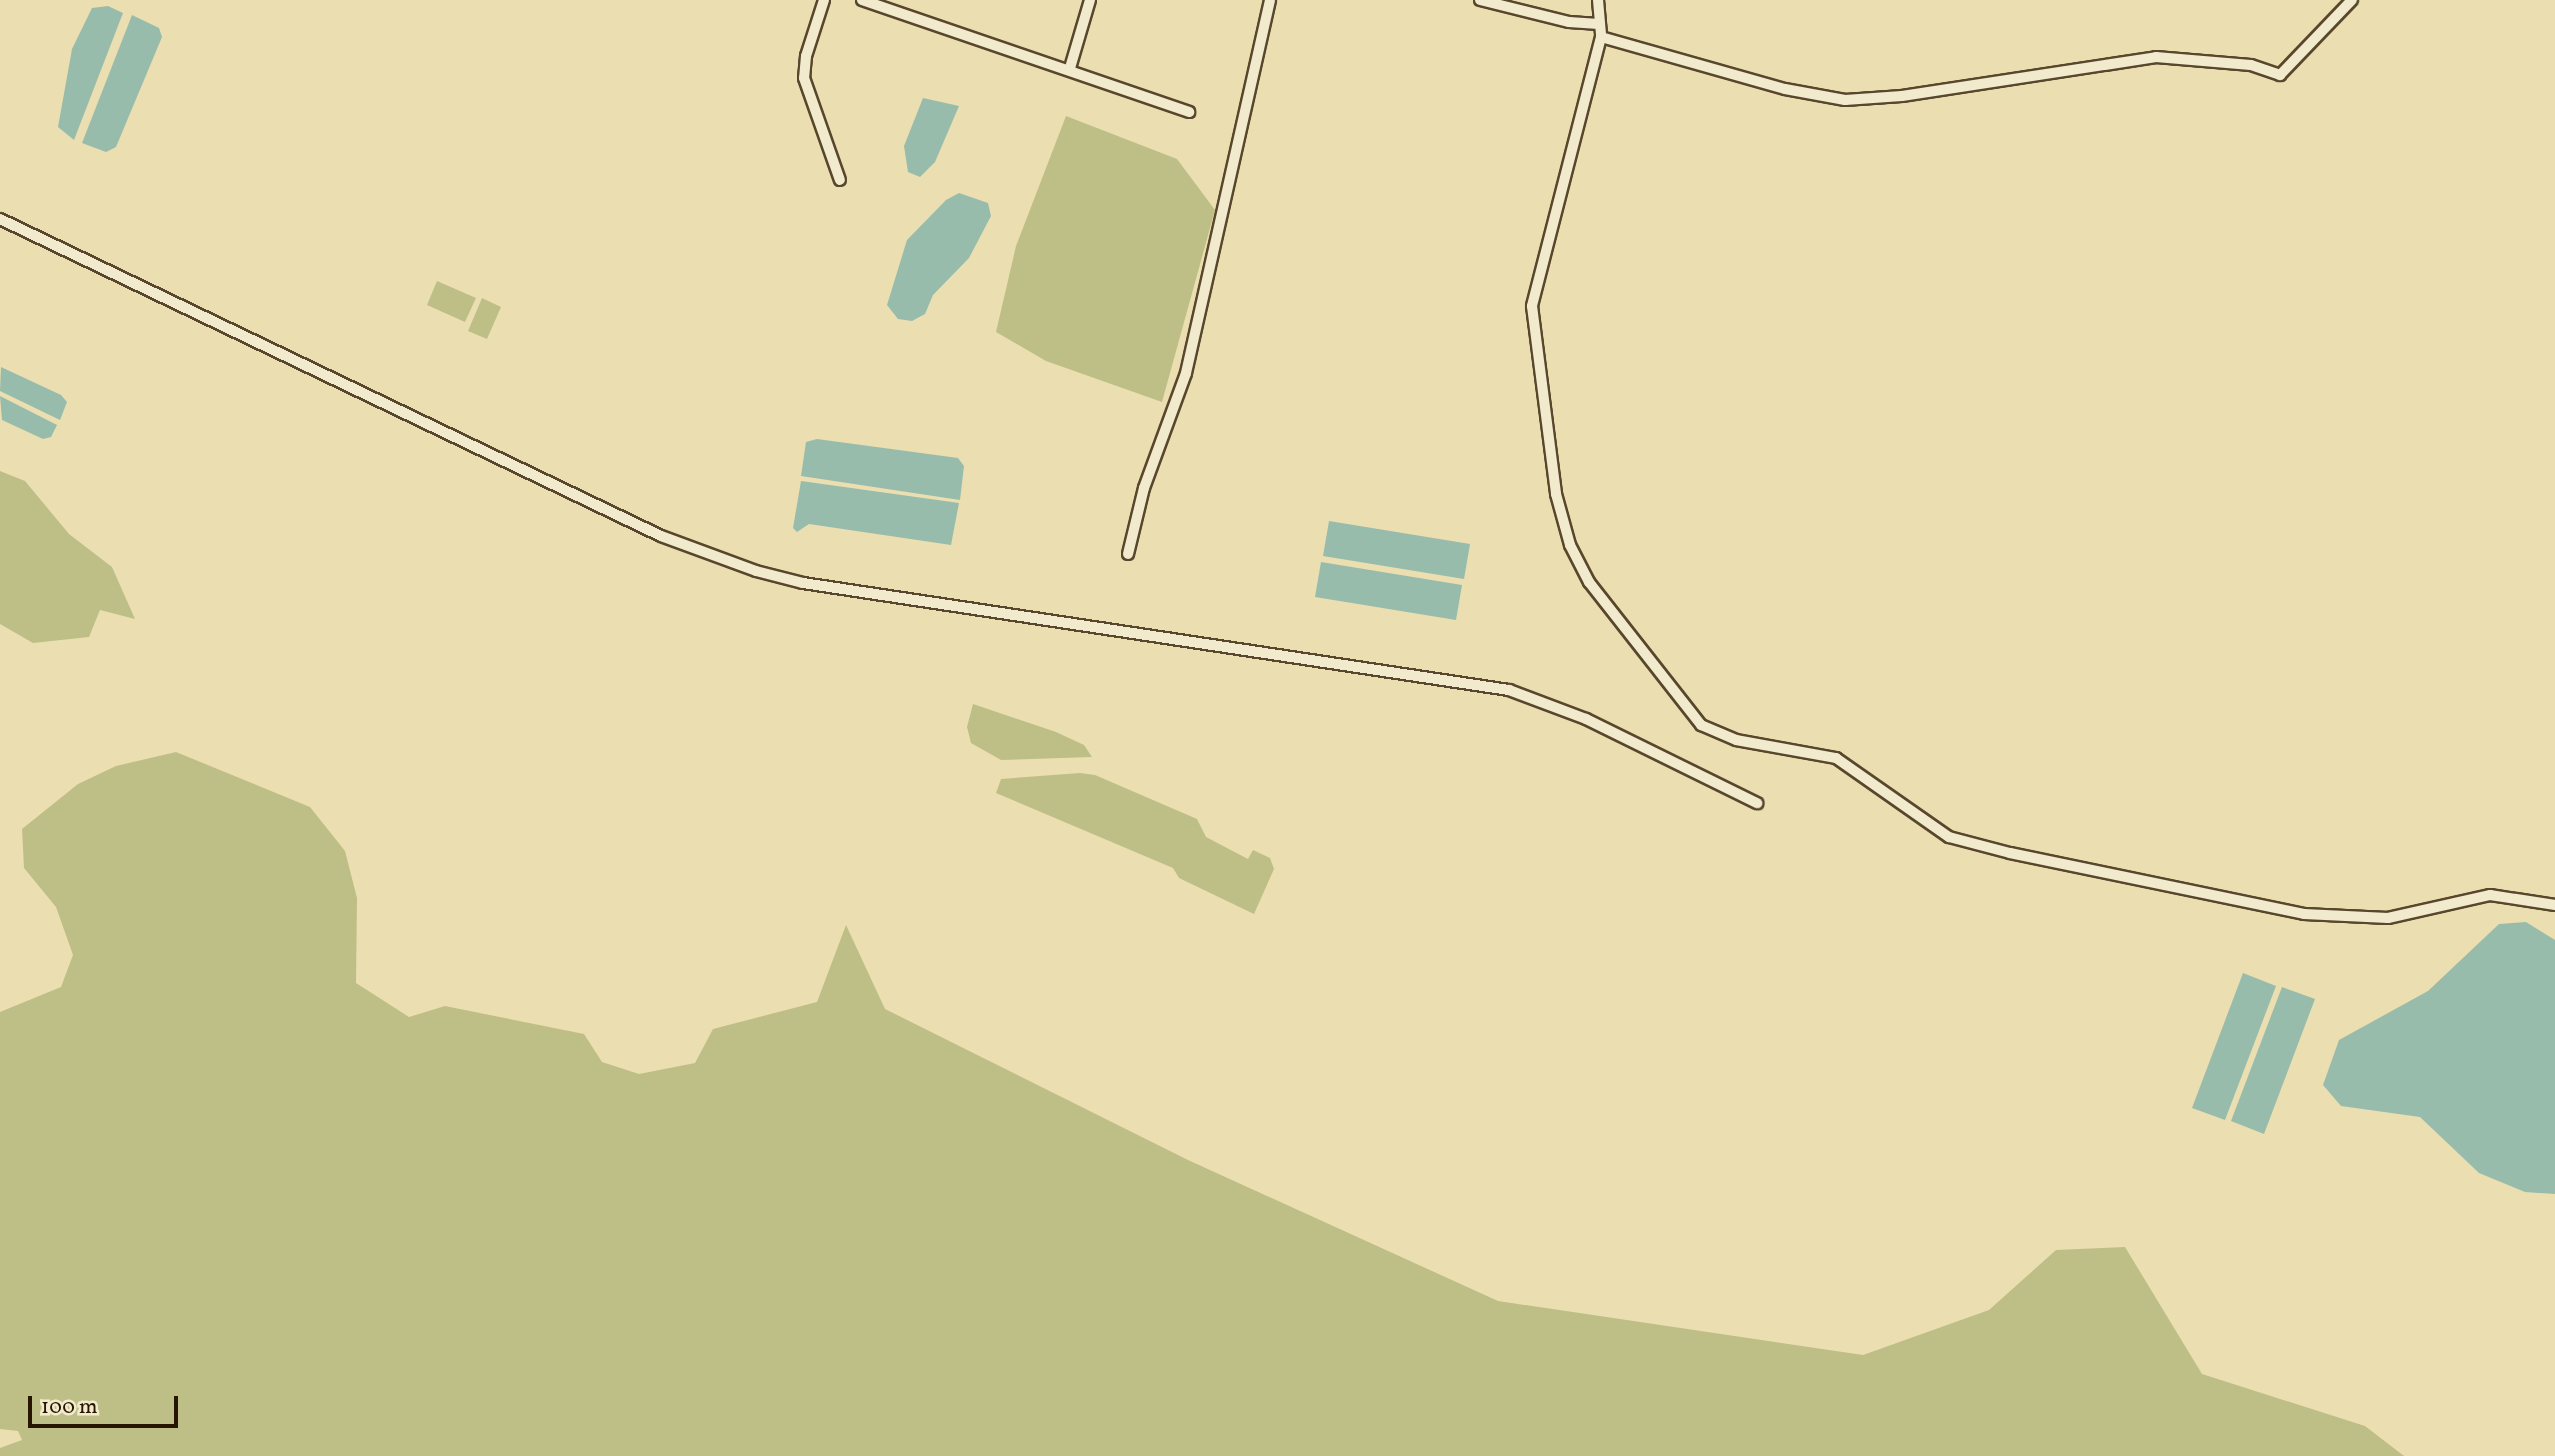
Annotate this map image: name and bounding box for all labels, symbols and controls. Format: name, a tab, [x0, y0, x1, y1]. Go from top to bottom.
scale bar	[32, 1382, 182, 1426]
text: 100 m	[41, 1393, 98, 1422]

